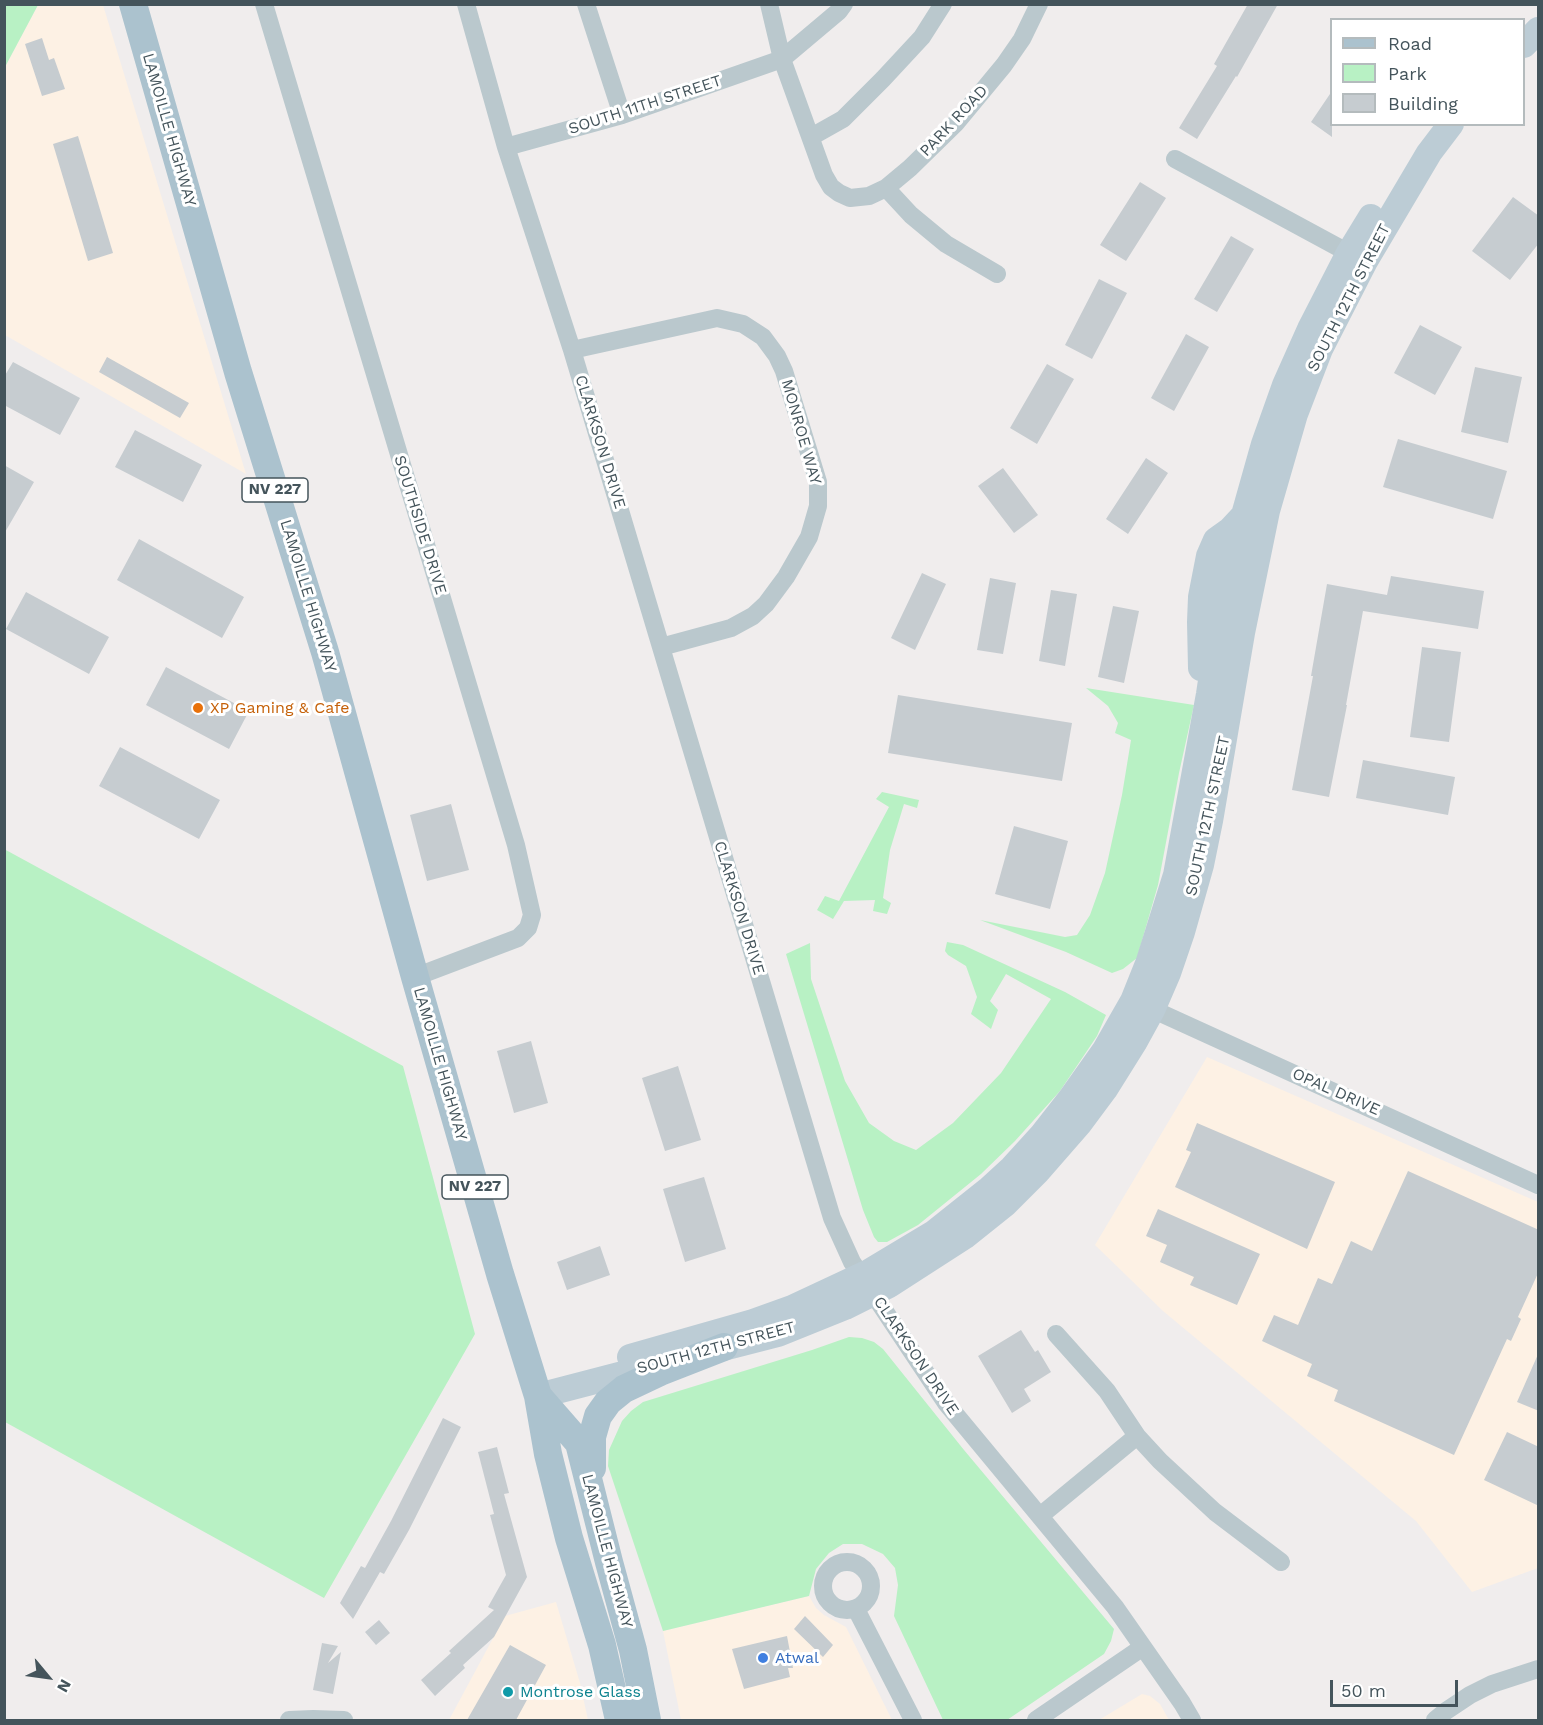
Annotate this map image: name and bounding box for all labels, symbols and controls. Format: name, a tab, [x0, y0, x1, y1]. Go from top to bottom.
legend	[1330, 18, 1525, 126]
text: Road	[1388, 33, 1432, 54]
street label: LAMOILLE HIGHWAY	[138, 51, 200, 209]
text: Park	[1388, 63, 1427, 84]
street label: SOUTH 11TH STREET	[566, 71, 724, 139]
street label: PARK ROAD	[916, 81, 992, 161]
text: Building	[1388, 93, 1458, 114]
street label: SOUTH 12TH STREET	[1303, 221, 1395, 375]
street label: CLARKSON DRIVE	[571, 373, 629, 511]
street label: MONROE WAY	[777, 377, 825, 487]
street label: SOUTHSIDE DRIVE	[390, 453, 450, 597]
road number: NV 227	[242, 478, 308, 502]
street label: LAMOILLE HIGHWAY	[276, 517, 340, 675]
place label: XP Gaming & Cafe	[210, 698, 350, 718]
marker: XP Gaming & Cafe	[191, 701, 205, 715]
street label: SOUTH 12TH STREET	[1182, 734, 1234, 898]
street label: CLARKSON DRIVE	[710, 839, 768, 977]
street label: LAMOILLE HIGHWAY	[409, 985, 471, 1143]
street label: OPAL DRIVE	[1289, 1064, 1383, 1120]
road number: NV 227	[442, 1175, 508, 1199]
street label: CLARKSON DRIVE	[869, 1293, 963, 1419]
street label: SOUTH 12TH STREET	[635, 1318, 797, 1378]
street label: LAMOILLE HIGHWAY	[577, 1472, 637, 1630]
north arrow	[18, 1647, 78, 1707]
place label: Atwal	[775, 1648, 819, 1668]
marker: Atwal	[756, 1651, 770, 1665]
scale bar	[1333, 1668, 1460, 1706]
text: N	[53, 1676, 75, 1696]
text: 50 m	[1341, 1680, 1386, 1701]
place label: Montrose Glass	[520, 1682, 641, 1702]
marker: Montrose Glass	[501, 1685, 515, 1699]

